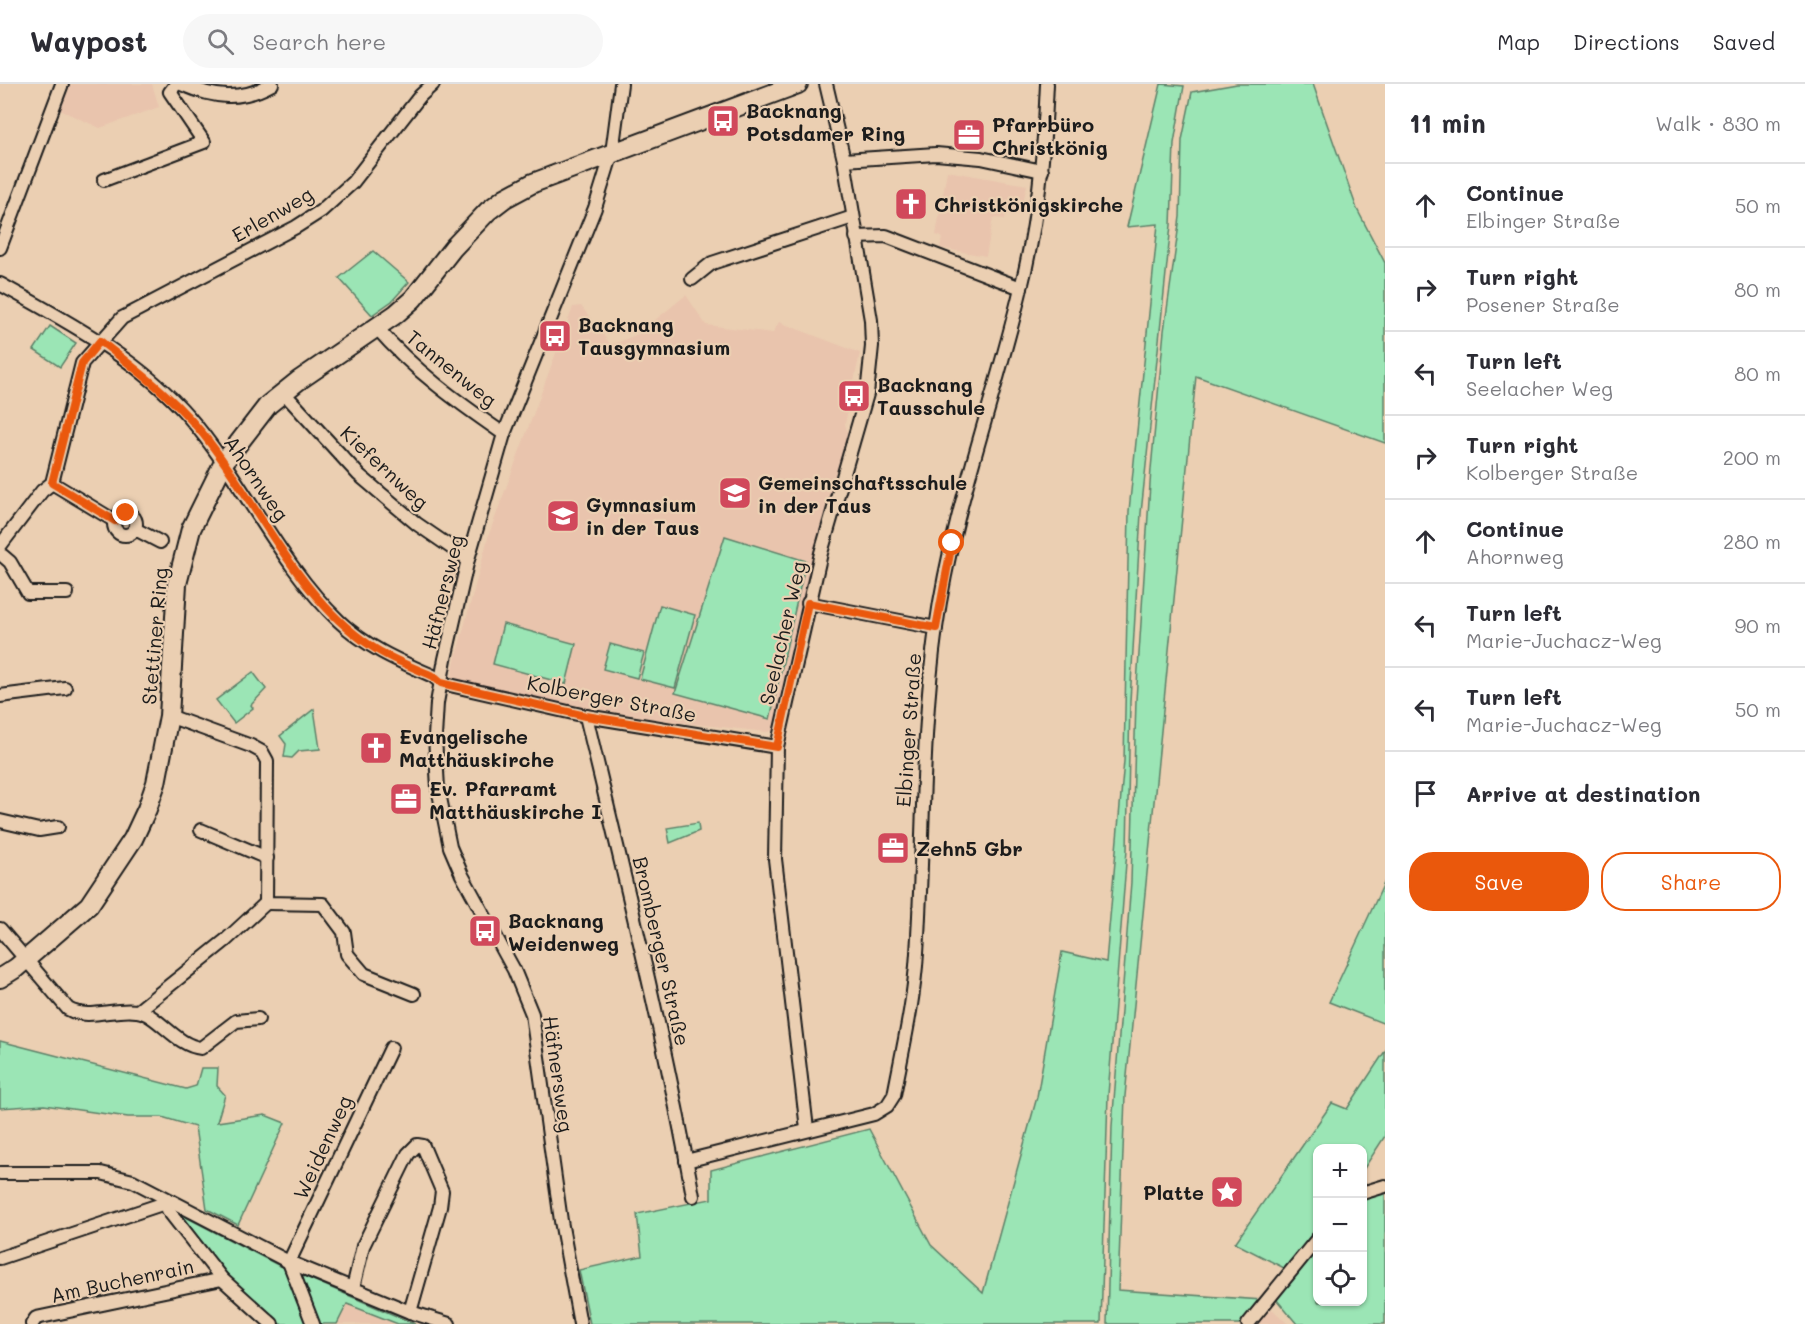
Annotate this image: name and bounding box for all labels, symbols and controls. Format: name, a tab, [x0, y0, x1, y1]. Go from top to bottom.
search box	[183, 14, 603, 68]
text: Waypost	[30, 23, 147, 59]
icon: search	[204, 25, 237, 58]
text: Search here	[252, 27, 386, 56]
text: Map	[1497, 28, 1540, 55]
text: Directions	[1573, 28, 1680, 55]
text: Saved	[1713, 28, 1775, 55]
place label: Backnang Potsdamer Ring	[746, 97, 905, 146]
bus stop icon: Backnang Potsdamer Ring	[705, 103, 741, 139]
text: 11 min	[1409, 106, 1486, 140]
text: Walk · 830 m	[1655, 110, 1781, 136]
place label: Pfarrbüro Christkönig	[992, 111, 1108, 160]
office icon: Pfarrbüro Christkönig	[951, 117, 987, 153]
text: Continue	[1466, 178, 1564, 207]
street label: Erlenweg	[227, 180, 317, 248]
church icon: Christkönigskirche	[893, 186, 929, 222]
icon: ahead	[1409, 189, 1442, 222]
place label: Christkönigskirche	[934, 191, 1123, 217]
text: 50 m	[1735, 192, 1781, 218]
text: Elbinger Straße	[1466, 207, 1620, 233]
text: Turn right	[1466, 262, 1578, 291]
icon: right	[1409, 273, 1442, 306]
text: 80 m	[1734, 276, 1781, 302]
text: Posener Straße	[1466, 291, 1620, 317]
place label: Backnang Tausgymnasium	[578, 311, 730, 360]
bus stop icon: Backnang Tausgymnasium	[537, 318, 573, 354]
street label: Tannenweg	[402, 324, 502, 412]
text: Turn left	[1466, 346, 1562, 375]
icon: left	[1409, 357, 1442, 390]
text: 80 m	[1734, 360, 1781, 386]
place label: Backnang Tausschule	[877, 371, 985, 420]
text: Seelacher Weg	[1466, 375, 1613, 401]
bus stop icon: Backnang Tausschule	[836, 378, 872, 414]
street label: Kiefernweg	[335, 419, 435, 515]
street label: Ahornweg	[219, 430, 295, 526]
text: Turn right	[1466, 430, 1578, 459]
icon: right	[1409, 441, 1442, 474]
text: 200 m	[1723, 444, 1781, 470]
text: Kolberger Straße	[1466, 459, 1638, 485]
place label: Gemeinschaftsschule in der Taus	[758, 469, 967, 518]
school or university icon: Gemeinschaftsschule in der Taus	[717, 475, 753, 511]
place label: Gymnasium in der Taus	[586, 491, 699, 540]
school or university icon: Gymnasium in der Taus	[545, 498, 581, 534]
route end	[112, 499, 138, 525]
text: Continue	[1466, 514, 1564, 543]
icon: ahead	[1409, 525, 1442, 558]
text: 280 m	[1723, 528, 1781, 554]
route start	[938, 529, 964, 555]
street label: Häfnersweg	[415, 532, 469, 652]
text: Ahornweg	[1466, 543, 1564, 569]
street label: Seelacher Weg	[753, 559, 811, 707]
street label: Stettiner Ring	[135, 566, 173, 706]
text: Turn left	[1466, 598, 1562, 627]
icon: left	[1409, 609, 1442, 642]
text: 90 m	[1735, 612, 1781, 638]
text: Marie-Juchacz-Weg	[1466, 627, 1662, 653]
street label: Elbinger Straße	[890, 652, 926, 808]
street label: Kolberger Straße	[525, 669, 699, 727]
text: Turn left	[1466, 682, 1562, 711]
icon: left	[1409, 693, 1442, 726]
text: 50 m	[1735, 696, 1781, 722]
text: Marie-Juchacz-Weg	[1466, 711, 1662, 737]
place label: Evangelische Matthäuskirche	[399, 723, 554, 772]
church icon: Evangelische Matthäuskirche	[358, 730, 394, 766]
place label: Ev. Pfarramt Matthäuskirche I	[429, 775, 602, 824]
icon: arrive	[1409, 777, 1442, 810]
text: Arrive at destination	[1466, 779, 1701, 808]
office icon: Ev. Pfarramt Matthäuskirche I	[388, 781, 424, 817]
office icon: Zehn5 Gbr	[875, 830, 911, 866]
place label: Zehn5 Gbr	[916, 835, 1023, 861]
button: Save	[1409, 852, 1589, 911]
button: Share	[1601, 852, 1781, 911]
street label: Bromberger Straße	[628, 854, 696, 1048]
place label: Backnang Weidenweg	[508, 907, 619, 956]
bus stop icon: Backnang Weidenweg	[467, 913, 503, 949]
street label: Häfnersweg	[538, 1014, 580, 1134]
street label: Weidenweg	[287, 1091, 357, 1203]
map controls	[1313, 1144, 1367, 1306]
button: +	[1313, 1144, 1367, 1198]
place icon: Platte	[1209, 1174, 1245, 1210]
place label: Platte	[1143, 1179, 1204, 1205]
button: −	[1313, 1198, 1367, 1252]
street label: Am Buchenrain	[48, 1252, 196, 1308]
button: locate	[1313, 1252, 1367, 1306]

